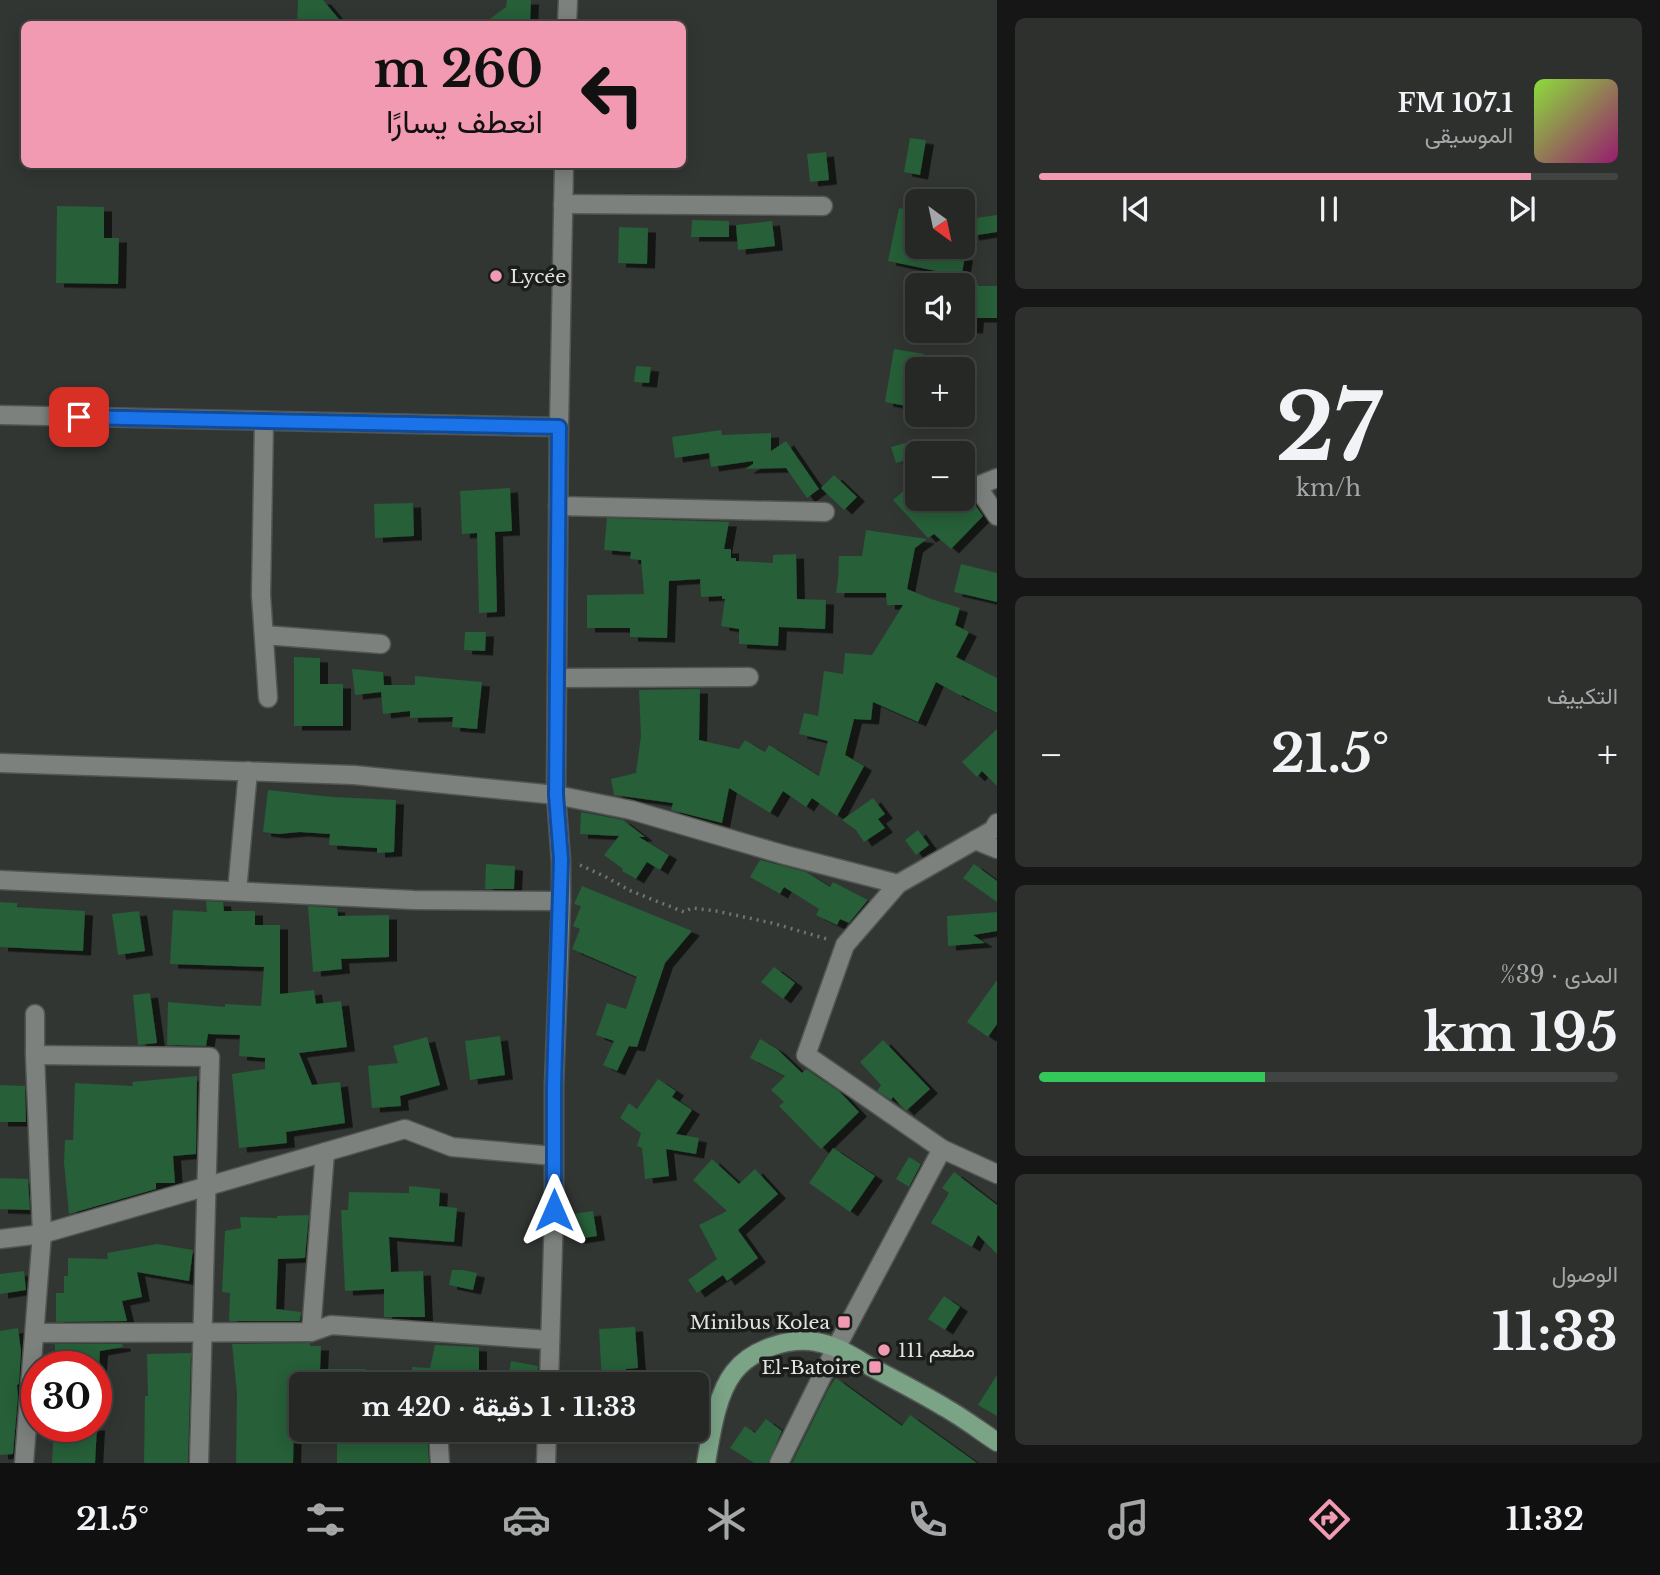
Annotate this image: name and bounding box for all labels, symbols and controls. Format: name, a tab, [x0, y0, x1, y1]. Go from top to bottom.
text: 260 m	[374, 39, 543, 100]
icon: left	[567, 49, 658, 140]
text: 107.1 FM	[1397, 87, 1513, 119]
text: انعطف يسارًا	[386, 102, 543, 142]
text: الموسيقى	[1425, 121, 1513, 149]
north arrow	[905, 189, 975, 259]
map controls	[905, 189, 975, 511]
icon: previous	[1117, 190, 1155, 228]
icon: pause	[1310, 190, 1348, 228]
icon: next	[1503, 190, 1541, 228]
place label: Lycée	[510, 265, 566, 288]
marker: Lycée	[488, 268, 504, 284]
button: sound	[905, 273, 975, 343]
button: +	[905, 357, 975, 427]
text: 27	[1275, 372, 1382, 485]
pin	[49, 387, 109, 447]
icon: arrive	[60, 398, 98, 436]
button: −	[905, 441, 975, 511]
text: km/h	[1296, 474, 1361, 502]
text: التكييف	[1547, 682, 1618, 710]
text: 21.5°	[1271, 722, 1389, 786]
text: −	[1039, 731, 1063, 778]
text: +	[1597, 731, 1618, 778]
text: المدى · 39%	[1500, 961, 1618, 989]
text: 195 km	[1423, 1001, 1618, 1065]
position arrow	[517, 1173, 591, 1247]
text: الوصول	[1552, 1260, 1618, 1288]
text: 11:33	[1492, 1300, 1618, 1364]
place label: Minibus Kolea	[690, 1311, 830, 1334]
marker: Minibus Kolea	[836, 1314, 852, 1330]
place label: مطعم 111	[898, 1339, 975, 1363]
marker: مطعم 111	[876, 1342, 892, 1358]
speed limit sign: 30	[21, 1351, 112, 1442]
place label: El-Batoire	[762, 1356, 861, 1379]
marker: El-Batoire	[867, 1359, 883, 1375]
text: 11:33 · 1 دقيقة · 420 m	[362, 1391, 636, 1423]
icon: filters	[301, 1495, 350, 1544]
icon: car	[502, 1495, 551, 1544]
icon: climate	[702, 1495, 751, 1544]
icon: phone	[903, 1495, 952, 1544]
icon: music	[1104, 1495, 1153, 1544]
icon: directions	[1305, 1495, 1354, 1544]
text: 21.5°	[76, 1499, 149, 1539]
text: 11:32	[1506, 1499, 1584, 1539]

